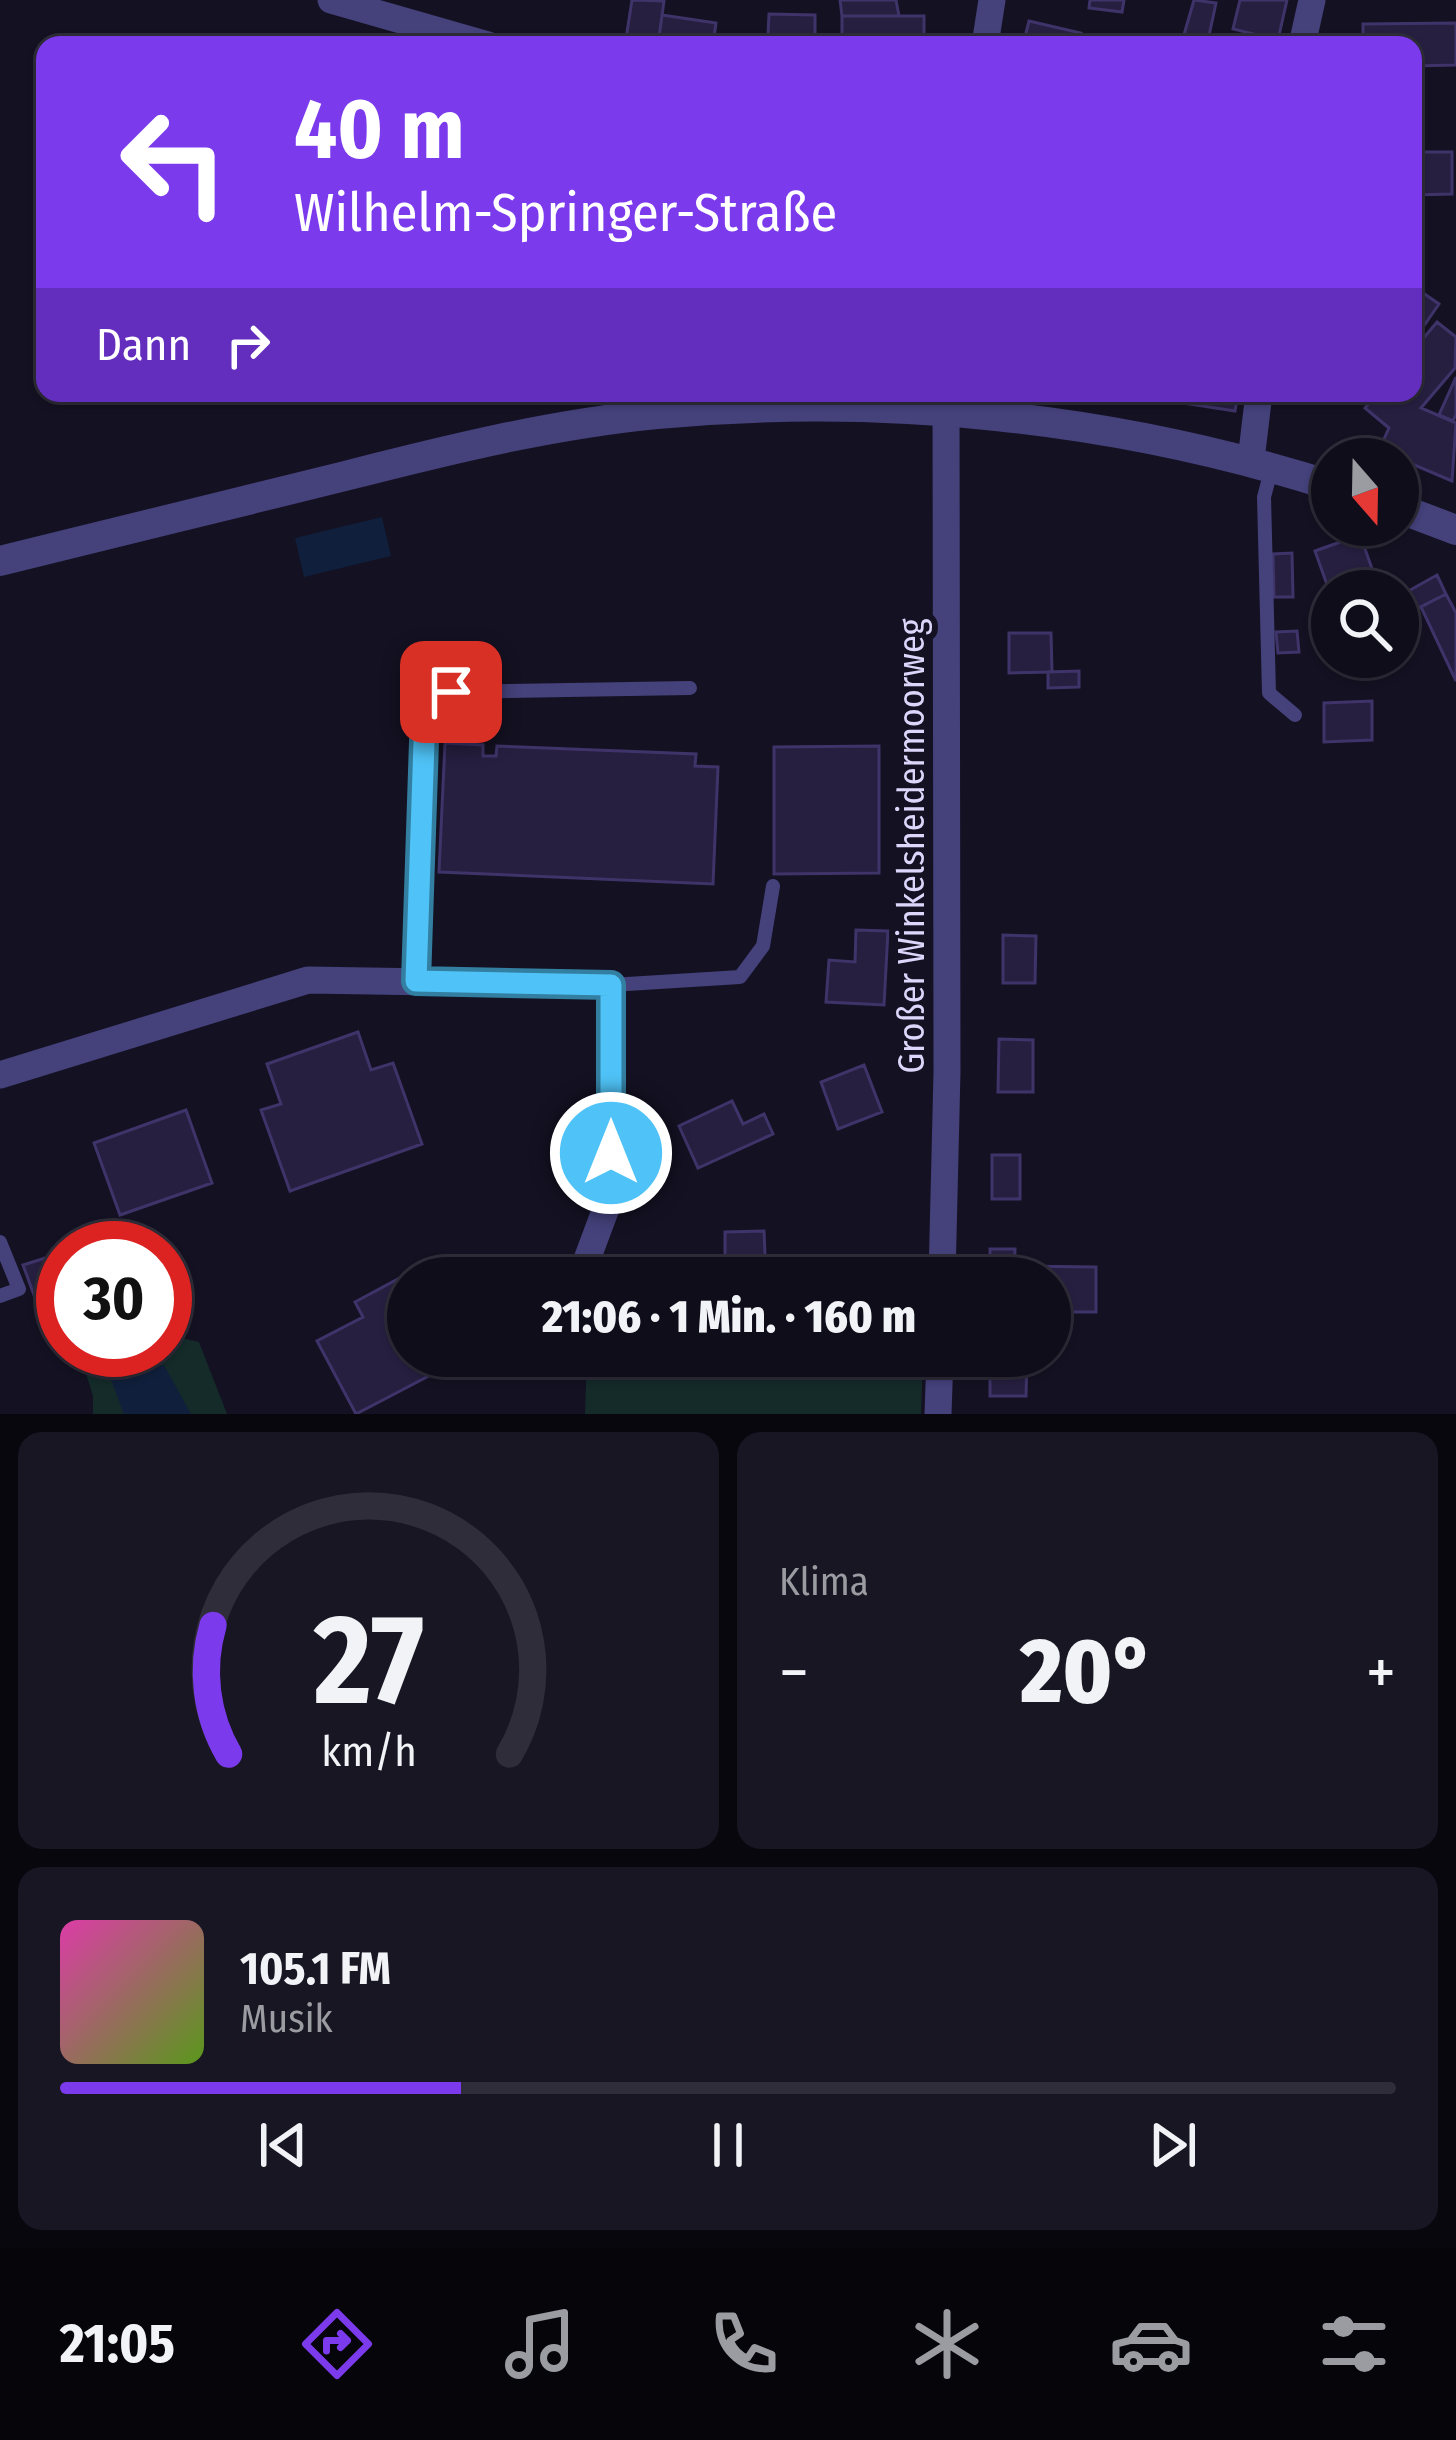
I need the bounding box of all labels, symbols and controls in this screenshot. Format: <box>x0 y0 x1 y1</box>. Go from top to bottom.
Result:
text: 40 m <box>294 79 465 180</box>
icon: left <box>96 84 252 240</box>
text: Wilhelm-Springer-Straße <box>294 181 837 245</box>
icon: right <box>215 312 281 378</box>
text: Dann <box>96 318 191 372</box>
north arrow <box>1311 438 1419 546</box>
map controls <box>1311 438 1419 678</box>
button: search <box>1311 570 1419 678</box>
street label: Großer Winkelsheidermoorweg <box>890 618 934 1074</box>
pin <box>400 641 502 743</box>
icon: arrive <box>418 659 484 725</box>
position arrow <box>548 1090 674 1216</box>
speed limit sign: 30 <box>36 1221 192 1377</box>
text: 21:06 · 1 Min. · 160 m <box>542 1290 916 1344</box>
text: Klima <box>779 1559 869 1605</box>
text: 27 <box>312 1586 424 1736</box>
text: 20° <box>1020 1618 1154 1726</box>
text: − <box>779 1633 809 1712</box>
text: + <box>1366 1633 1396 1712</box>
text: km/h <box>321 1725 416 1776</box>
text: 105.1 FM <box>240 1942 391 1996</box>
text: Musik <box>240 1996 333 2042</box>
icon: previous <box>250 2112 316 2178</box>
icon: pause <box>695 2112 761 2178</box>
icon: next <box>1140 2112 1206 2178</box>
icon: directions <box>295 2302 379 2386</box>
icon: music <box>498 2302 582 2386</box>
icon: phone <box>702 2302 786 2386</box>
icon: climate <box>905 2302 989 2386</box>
icon: car <box>1109 2302 1193 2386</box>
icon: filters <box>1312 2302 1396 2386</box>
text: 21:05 <box>60 2312 175 2376</box>

